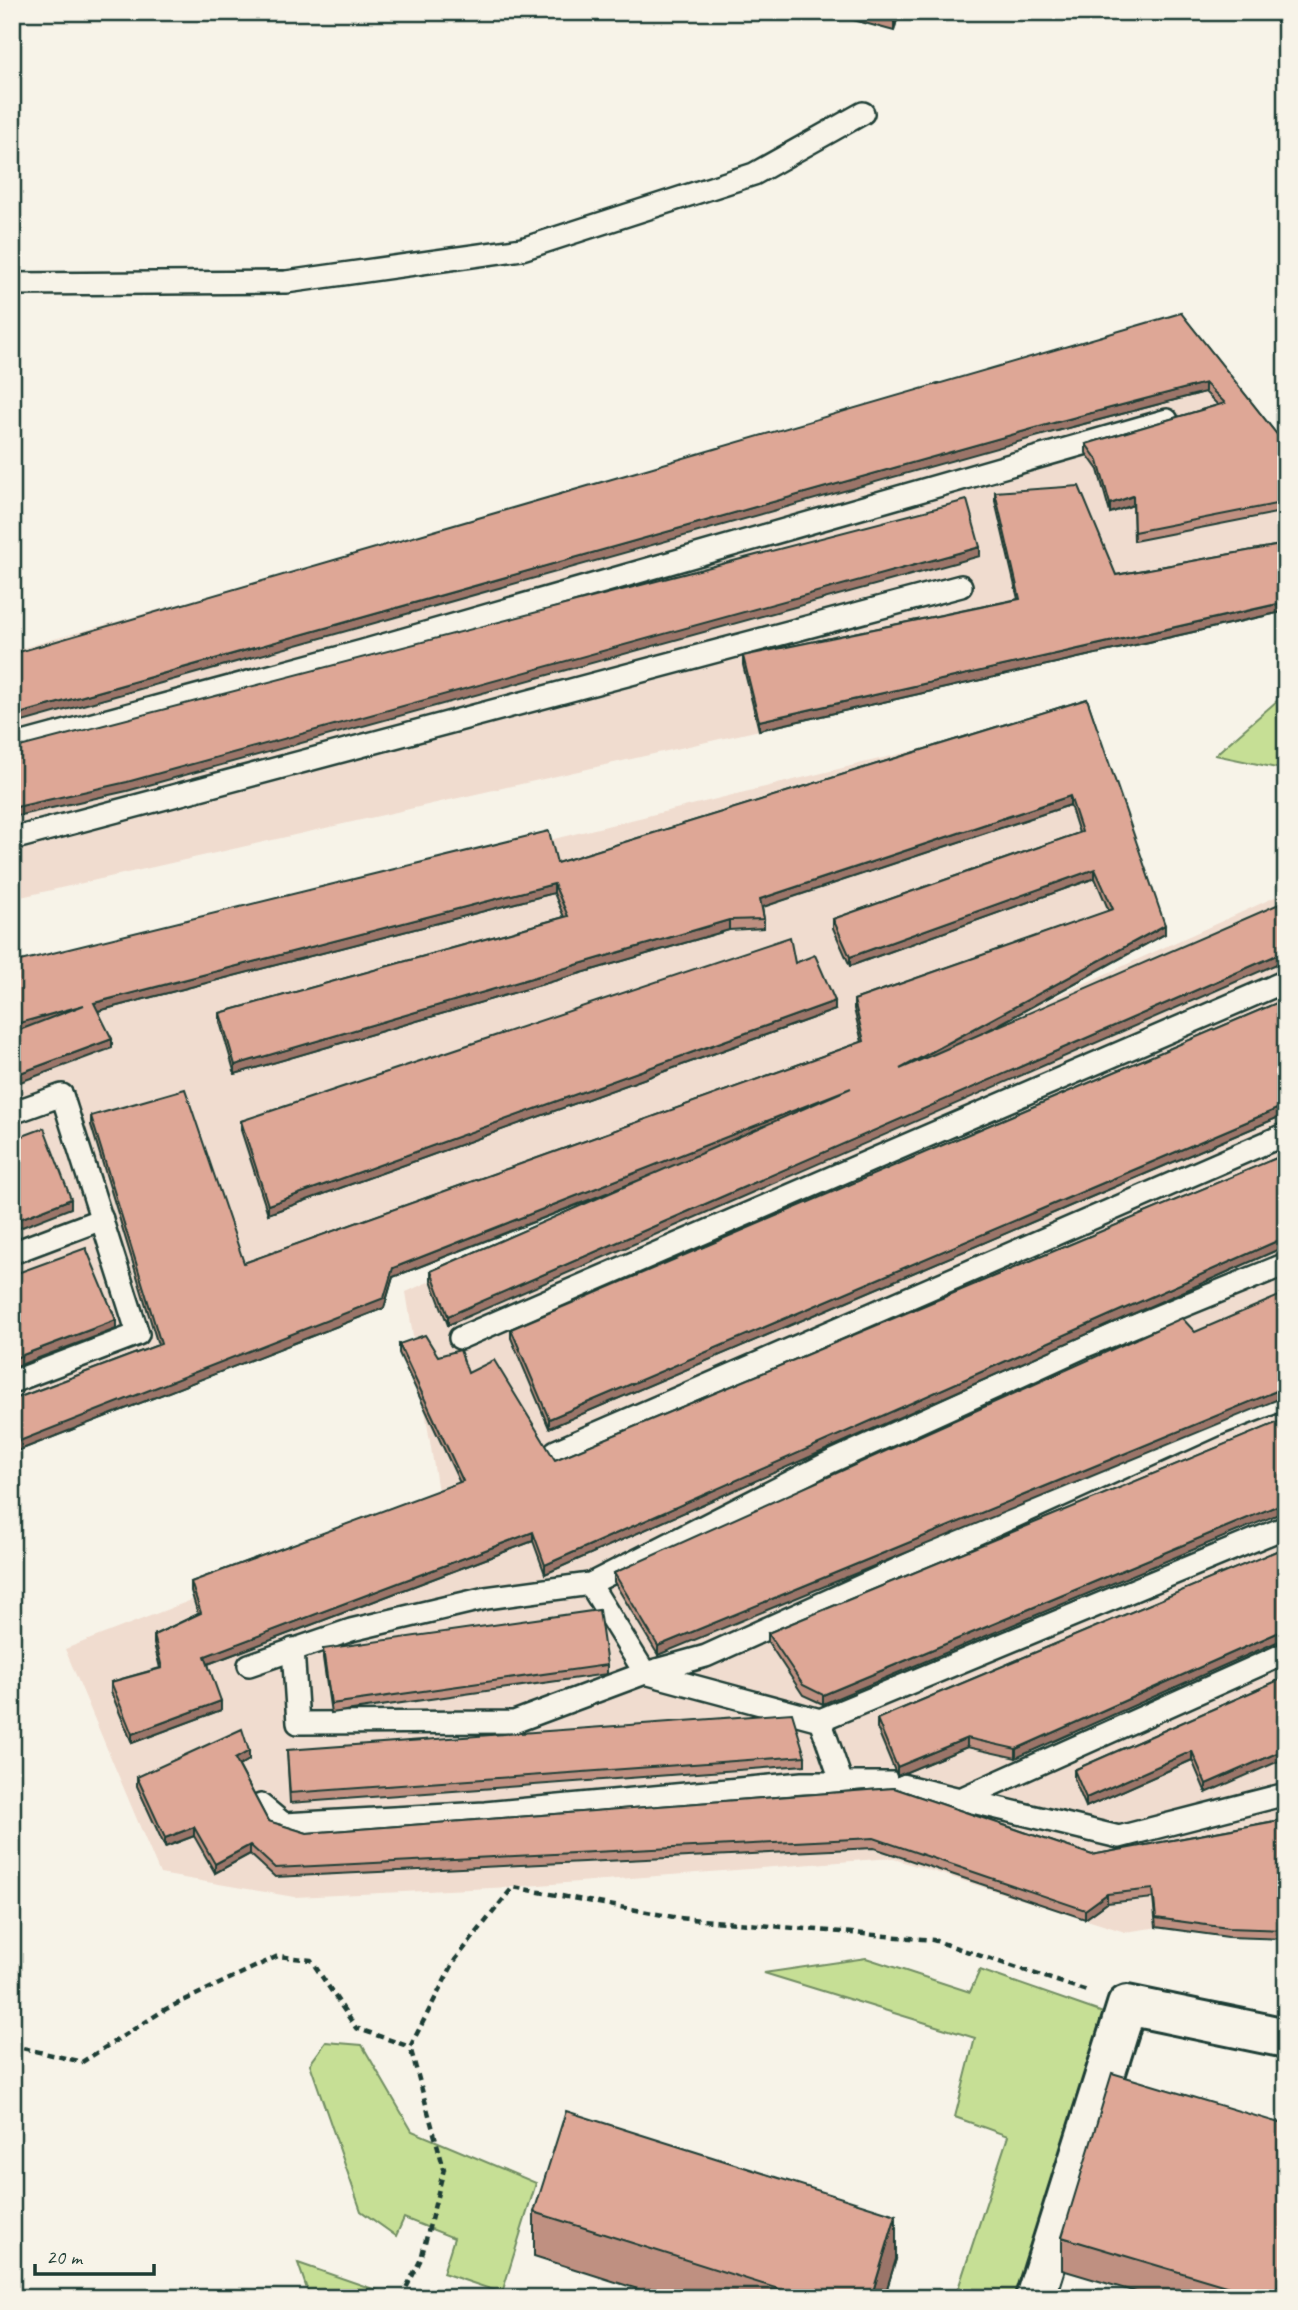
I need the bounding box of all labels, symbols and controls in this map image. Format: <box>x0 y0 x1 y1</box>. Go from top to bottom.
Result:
scale bar <box>35 2233 154 2277</box>
text: 20 m <box>46 2244 84 2270</box>

